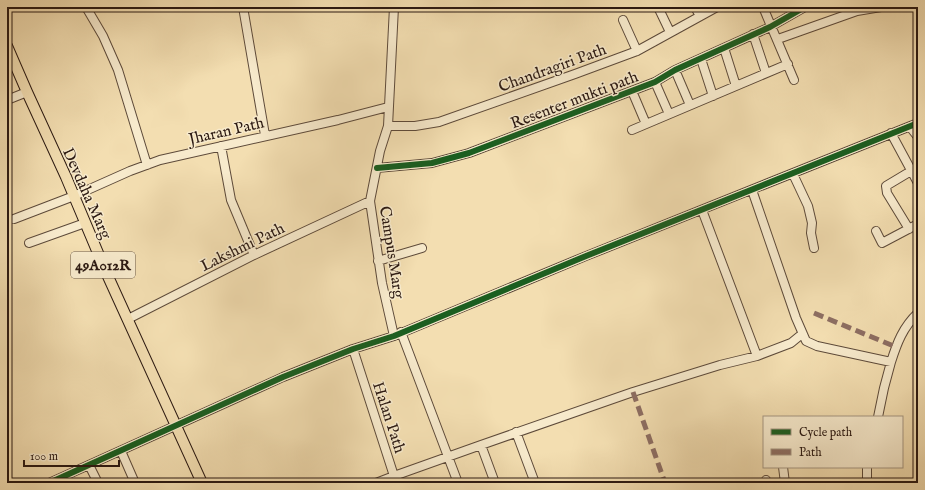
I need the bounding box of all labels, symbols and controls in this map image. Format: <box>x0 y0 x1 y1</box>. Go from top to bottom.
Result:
street label: Chandragiri Path <box>496 40 610 98</box>
street label: Resenter mukti path <box>508 67 642 134</box>
street label: Jharan Path <box>185 113 267 151</box>
street label: Devdaha Marg <box>57 145 115 243</box>
street label: Campus Marg <box>374 205 408 300</box>
street label: Lakshmi Path <box>198 219 289 277</box>
road number: 49A012R <box>71 252 135 278</box>
street label: Halan Path <box>367 379 409 456</box>
legend <box>763 416 903 468</box>
text: Cycle path <box>799 425 853 441</box>
scale bar <box>24 442 119 468</box>
text: Path <box>799 445 822 460</box>
text: 100 m <box>30 449 58 464</box>

